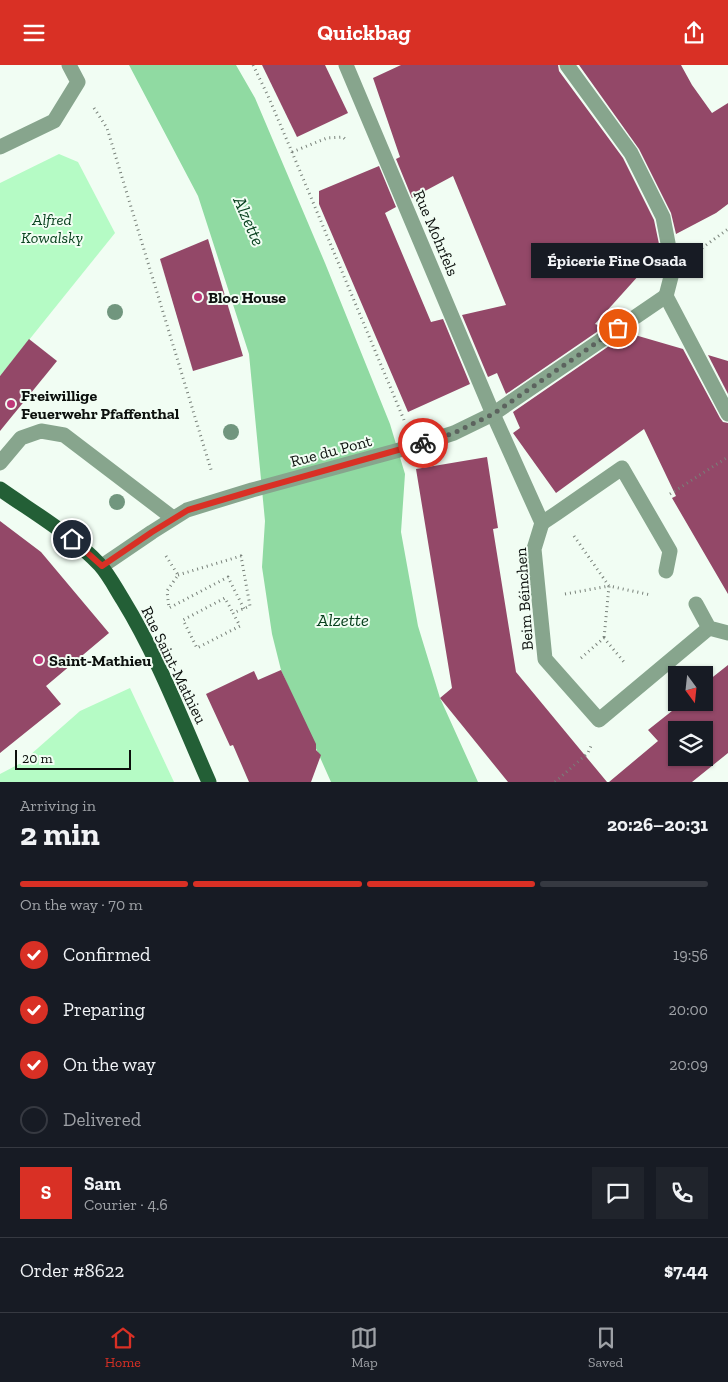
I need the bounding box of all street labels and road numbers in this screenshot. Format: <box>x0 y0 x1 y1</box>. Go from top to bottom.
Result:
street label: Rue Mohrfels <box>409 187 463 279</box>
street label: Rue du Pont <box>288 431 374 471</box>
street label: Beim Béinchen <box>511 546 537 651</box>
street label: Rue Saint-Mathieu <box>137 603 211 727</box>

